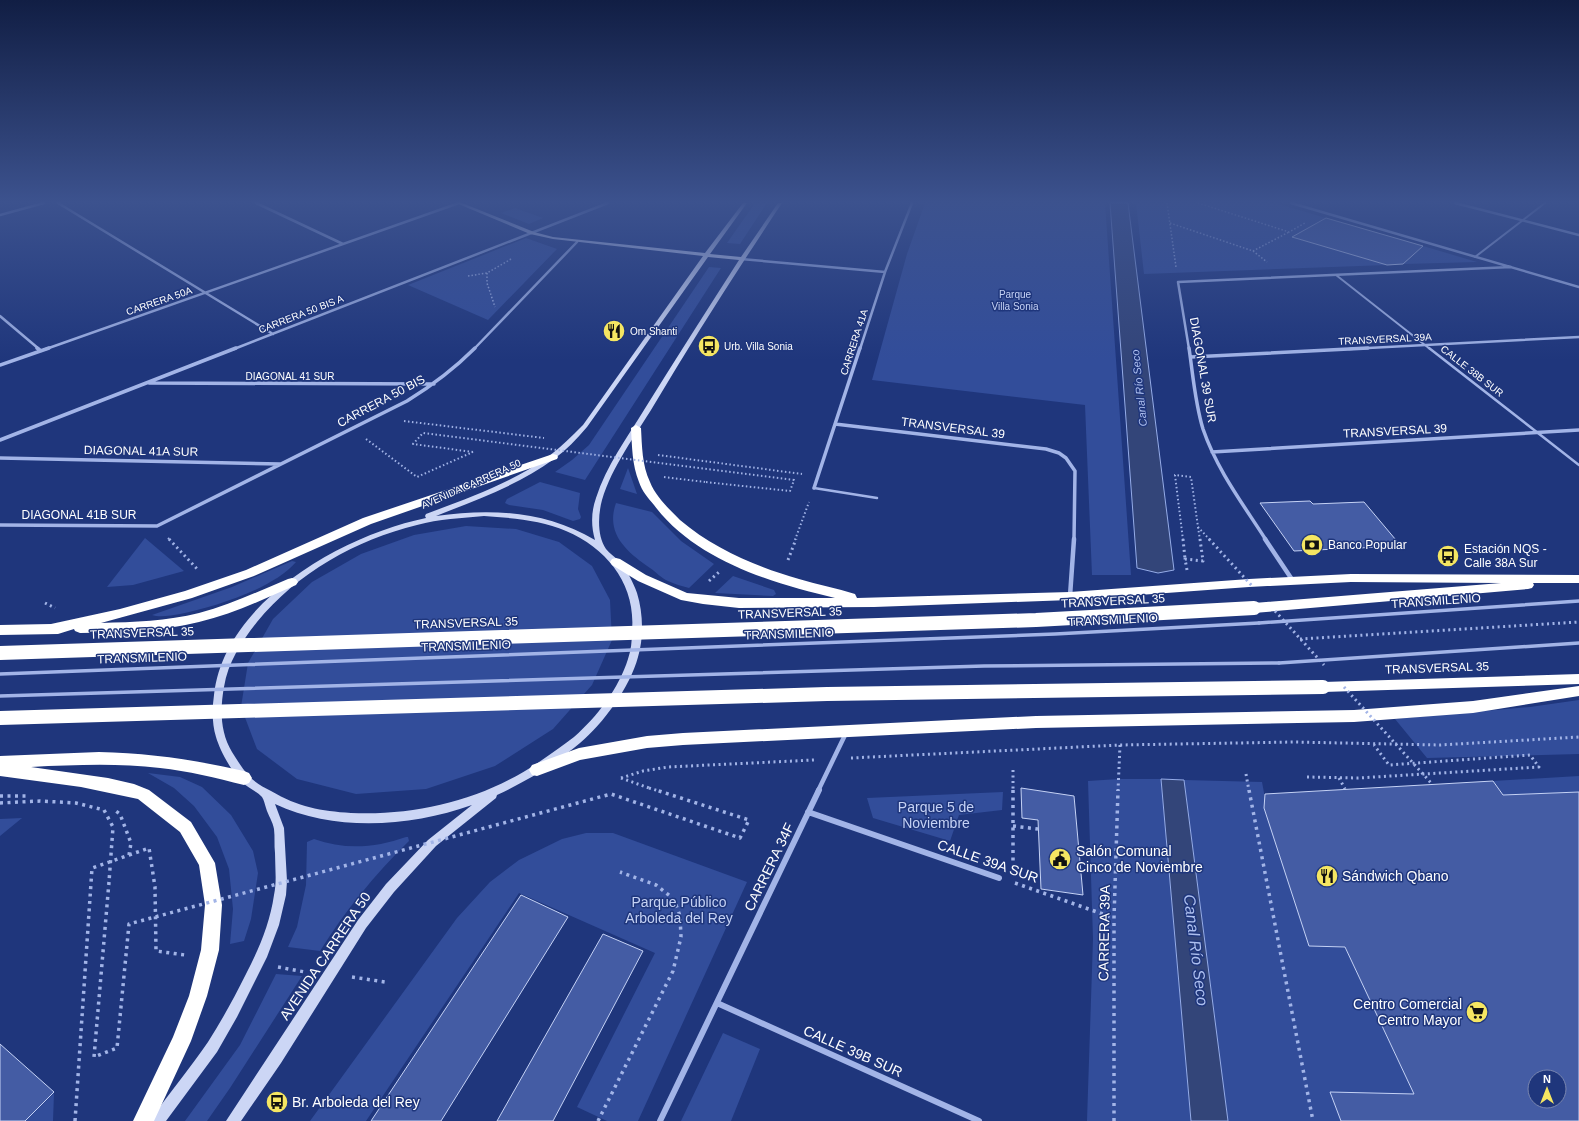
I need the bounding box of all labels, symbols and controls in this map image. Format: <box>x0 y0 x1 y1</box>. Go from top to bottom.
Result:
street label: CARRERA 50A <box>125 284 194 317</box>
park label: Parque Villa Sonia <box>991 289 1039 312</box>
street label: CARRERA 50 BIS A <box>257 293 345 335</box>
street label: CARRERA 41A <box>838 307 870 376</box>
street label: DIAGONAL 39 SUR <box>1187 316 1219 424</box>
restaurant icon: Om Shanti <box>601 318 627 344</box>
place label: Om Shanti <box>630 326 677 337</box>
street label: TRANSVERSAL 39A <box>1338 331 1432 347</box>
bus stop icon: Urb. Villa Sonia <box>696 333 722 359</box>
place label: Urb. Villa Sonia <box>724 341 793 352</box>
street label: CALLE 38B SUR <box>1439 343 1505 399</box>
water label: Canal Río Seco <box>1129 349 1149 427</box>
street label: DIAGONAL 41 SUR <box>245 371 335 382</box>
street label: CARRERA 50 BIS <box>335 372 427 430</box>
street label: TRANSVERSAL 39 <box>900 415 1006 441</box>
street label: TRANSVERSAL 39 <box>1343 421 1448 441</box>
street label: DIAGONAL 41A SUR <box>84 443 199 459</box>
street label: AVENIDA CARRERA 50 <box>420 457 523 511</box>
street label: DIAGONAL 41B SUR <box>22 508 137 522</box>
bank icon: Banco Popular <box>1299 532 1325 558</box>
place label: Banco Popular <box>1328 538 1407 552</box>
place label: Estación NQS - Calle 38A Sur <box>1464 542 1547 570</box>
bus stop icon: Estación NQS - Calle 38A Sur <box>1435 543 1461 569</box>
street label: TRANSVERSAL 35 <box>1061 591 1166 611</box>
street label: TRANSMILENIO <box>1391 591 1481 611</box>
street label: TRANSVERSAL 35 <box>738 604 843 622</box>
street label: TRANSMILENIO <box>1068 611 1158 629</box>
street label: TRANSVERSAL 35 <box>414 614 519 632</box>
street label: TRANSVERSAL 35 <box>90 624 195 642</box>
street label: TRANSMILENIO <box>744 625 834 643</box>
street label: TRANSMILENIO <box>421 637 511 655</box>
street label: TRANSMILENIO <box>97 649 187 667</box>
street label: TRANSVERSAL 35 <box>1385 659 1490 677</box>
park label: Parque 5 de Noviembre <box>898 799 974 831</box>
street label: CARRERA 34F <box>741 820 797 914</box>
street label: CALLE 39A SUR <box>935 836 1041 886</box>
place label: Salón Comunal Cinco de Noviembre <box>1076 843 1203 875</box>
public building icon: Salón Comunal Cinco de Noviembre <box>1047 846 1073 872</box>
restaurant icon: Sándwich Qbano <box>1314 863 1340 889</box>
place label: Sándwich Qbano <box>1342 868 1449 884</box>
street label: CARRERA 39A <box>1095 884 1113 981</box>
street label: AVENIDA CARRERA 50 <box>276 889 374 1023</box>
water label: Canal Río Seco <box>1181 893 1211 1007</box>
park label: Parque Público Arboleda del Rey <box>625 894 733 926</box>
place label: Centro Comercial Centro Mayor <box>1353 996 1462 1028</box>
supermarket icon: Centro Comercial Centro Mayor <box>1464 999 1490 1025</box>
street label: CALLE 39B SUR <box>801 1022 905 1080</box>
north arrow <box>1527 1069 1567 1109</box>
text: N <box>1543 1073 1551 1085</box>
bus stop icon: Br. Arboleda del Rey <box>264 1089 290 1115</box>
place label: Br. Arboleda del Rey <box>292 1094 420 1110</box>

